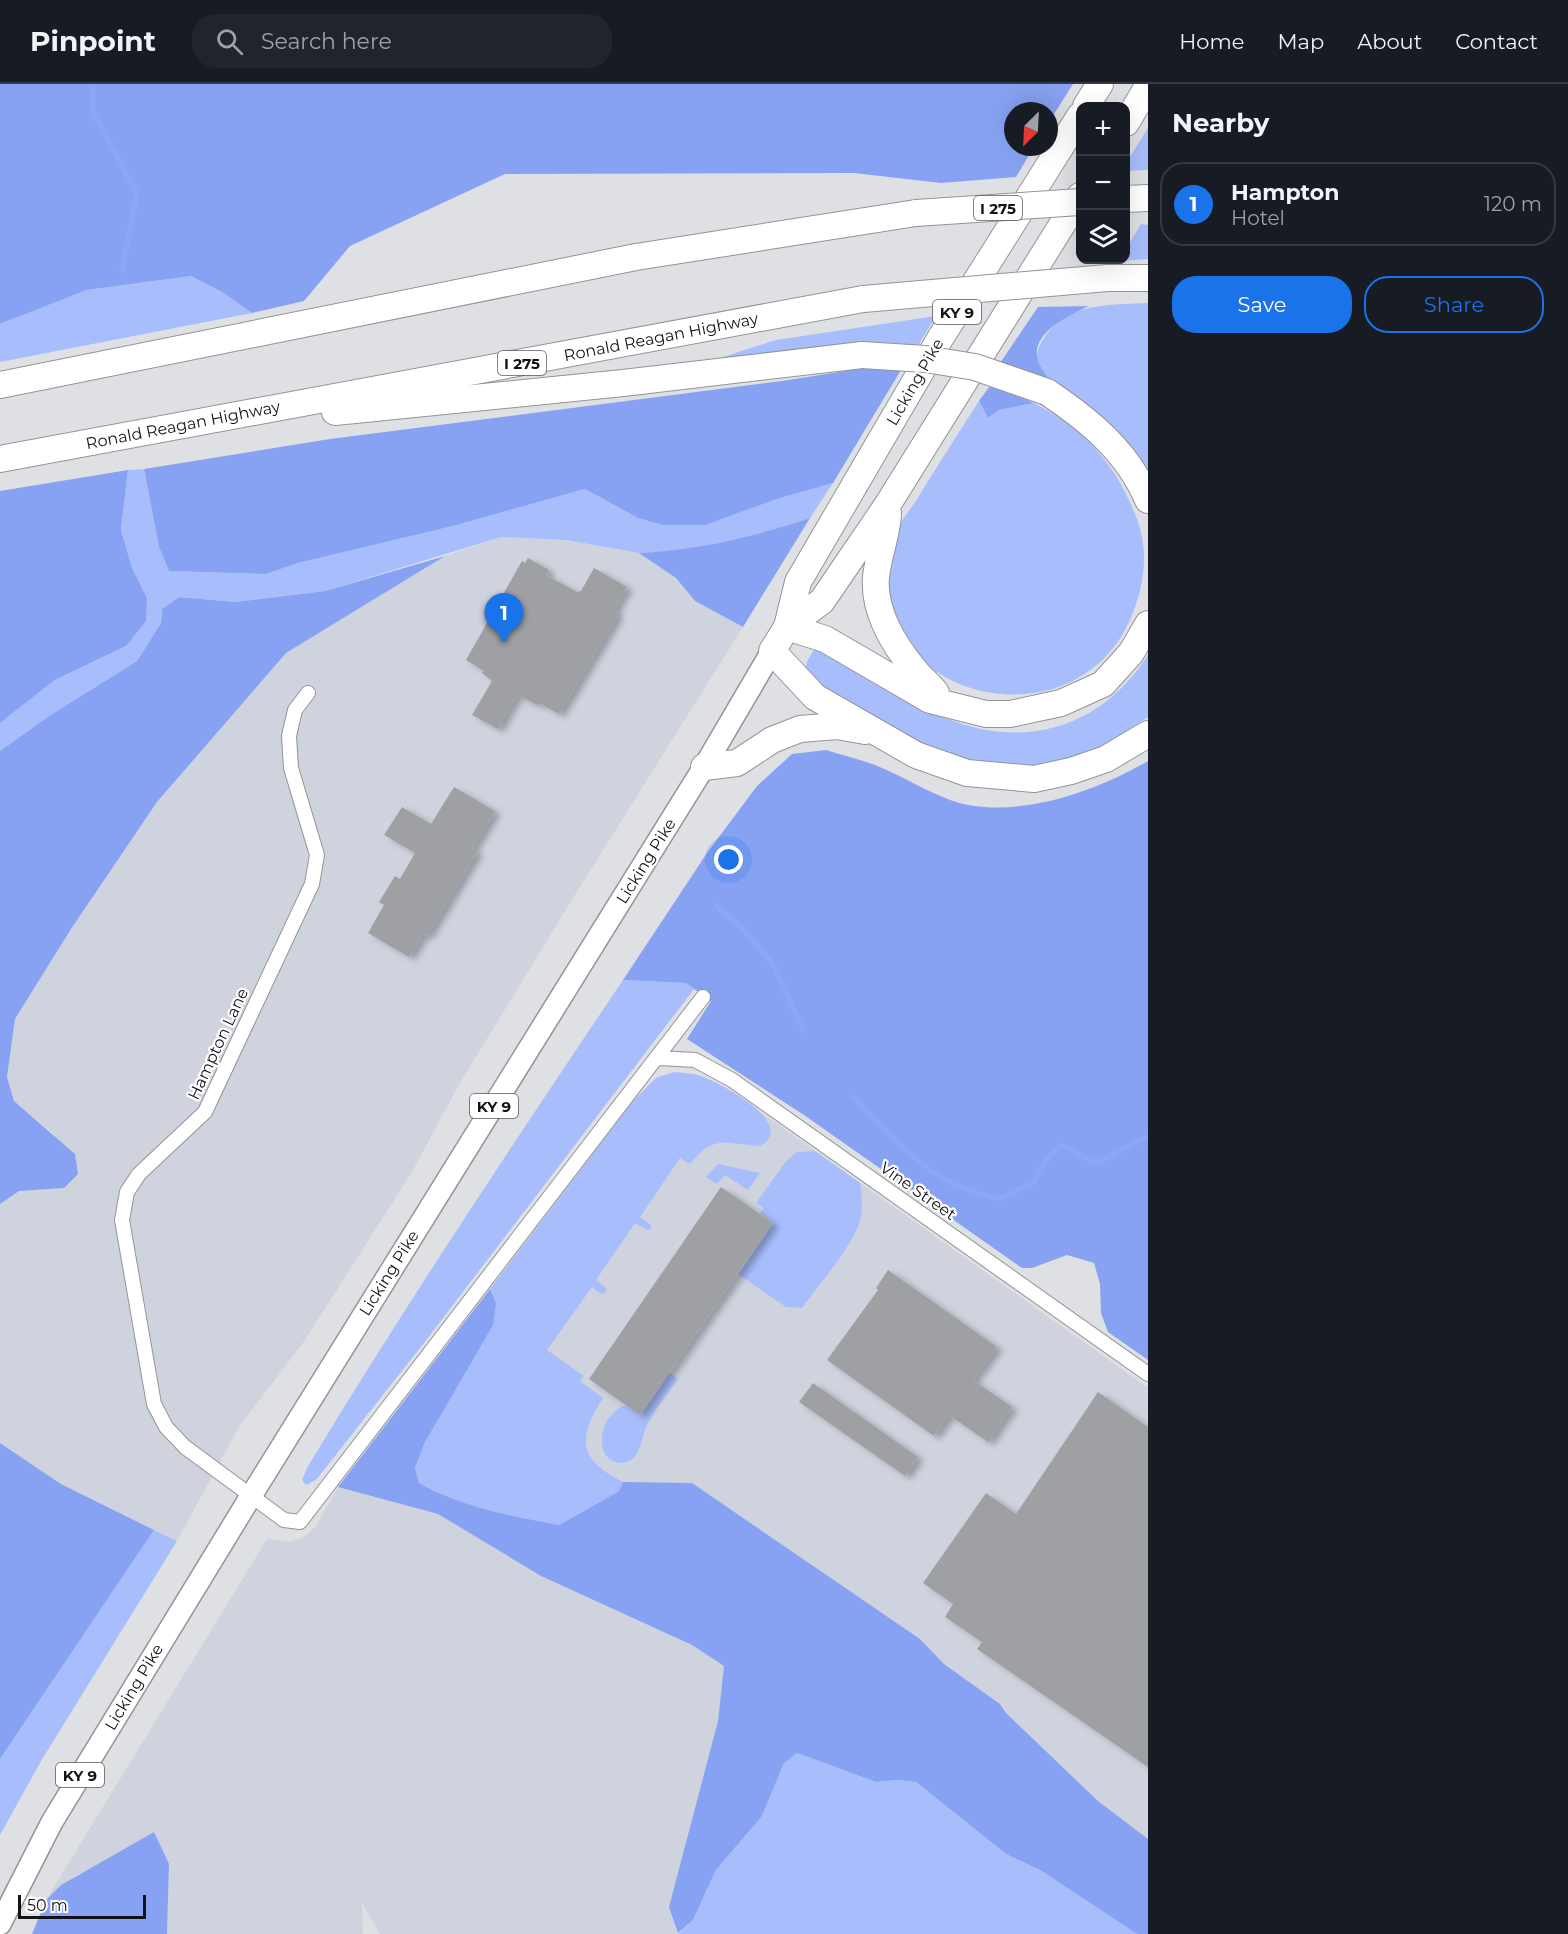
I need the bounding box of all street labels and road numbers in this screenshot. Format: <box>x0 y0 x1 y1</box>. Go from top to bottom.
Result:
road number: I 275 <box>974 196 1022 220</box>
road number: KY 9 <box>933 300 981 324</box>
street label: Ronald Reagan Highway <box>562 309 760 365</box>
street label: Licking Pike <box>882 335 948 429</box>
road number: I 275 <box>498 351 546 375</box>
street label: Ronald Reagan Highway <box>84 397 282 453</box>
street label: Licking Pike <box>612 815 680 907</box>
street label: Hampton Lane <box>184 985 252 1103</box>
road number: KY 9 <box>470 1094 518 1118</box>
street label: Vine Street <box>876 1158 960 1224</box>
street label: Licking Pike <box>355 1227 423 1319</box>
street label: Licking Pike <box>101 1640 167 1734</box>
road number: KY 9 <box>56 1763 104 1787</box>

